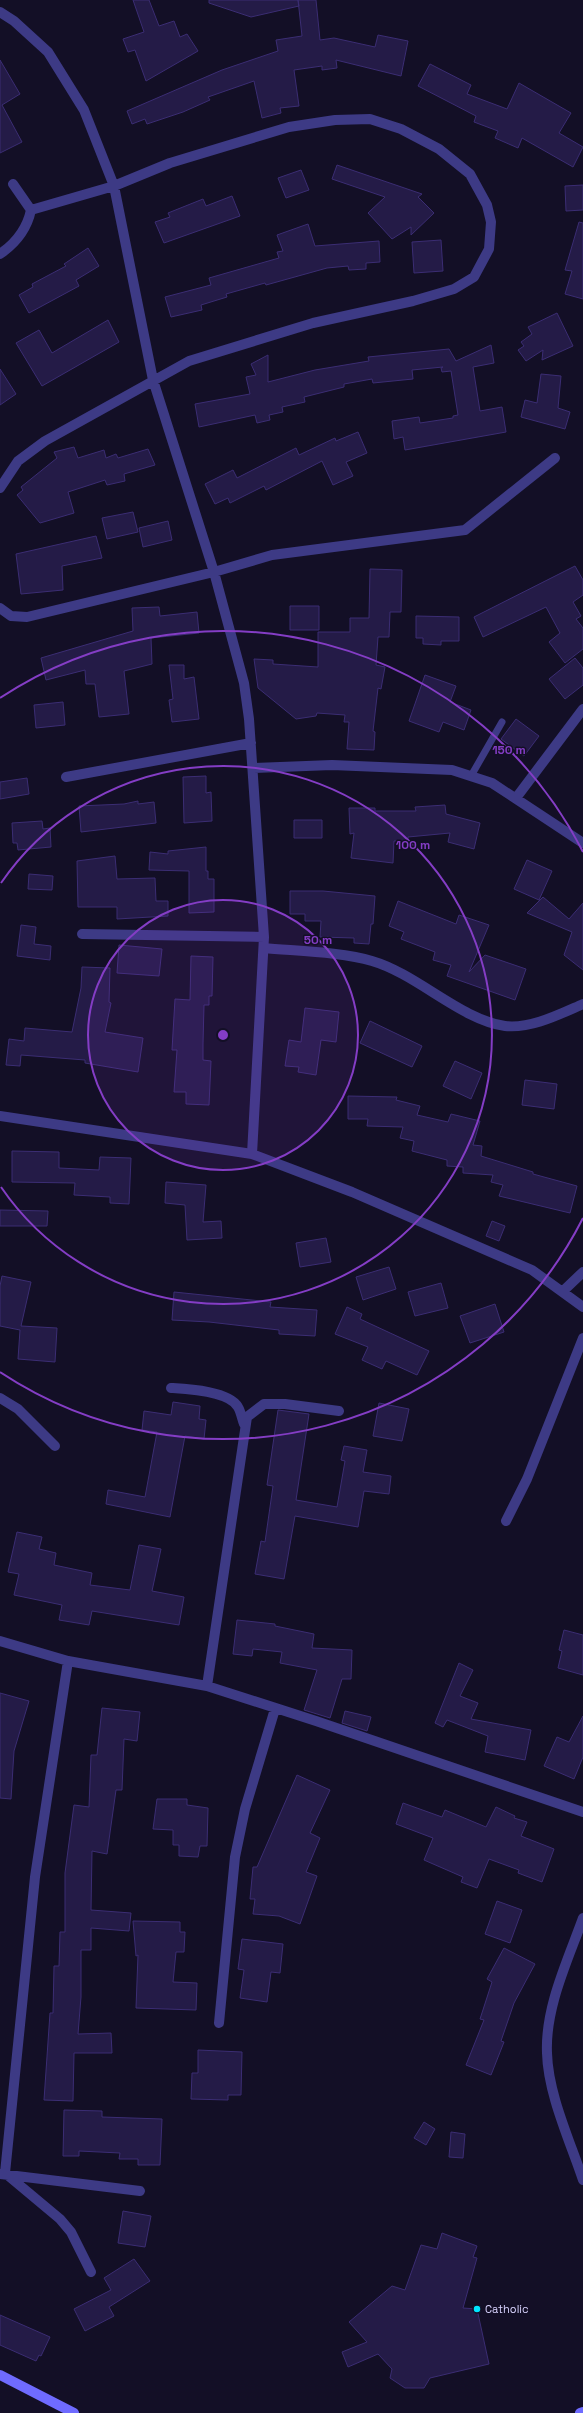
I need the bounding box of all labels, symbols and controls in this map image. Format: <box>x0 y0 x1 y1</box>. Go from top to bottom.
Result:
text: 150 m <box>492 742 526 758</box>
text: 100 m <box>396 837 430 853</box>
text: 50 m <box>304 932 332 948</box>
centre of rings <box>216 1028 230 1042</box>
place label: Catholic <box>485 2302 529 2316</box>
marker: Catholic <box>472 2304 482 2314</box>

